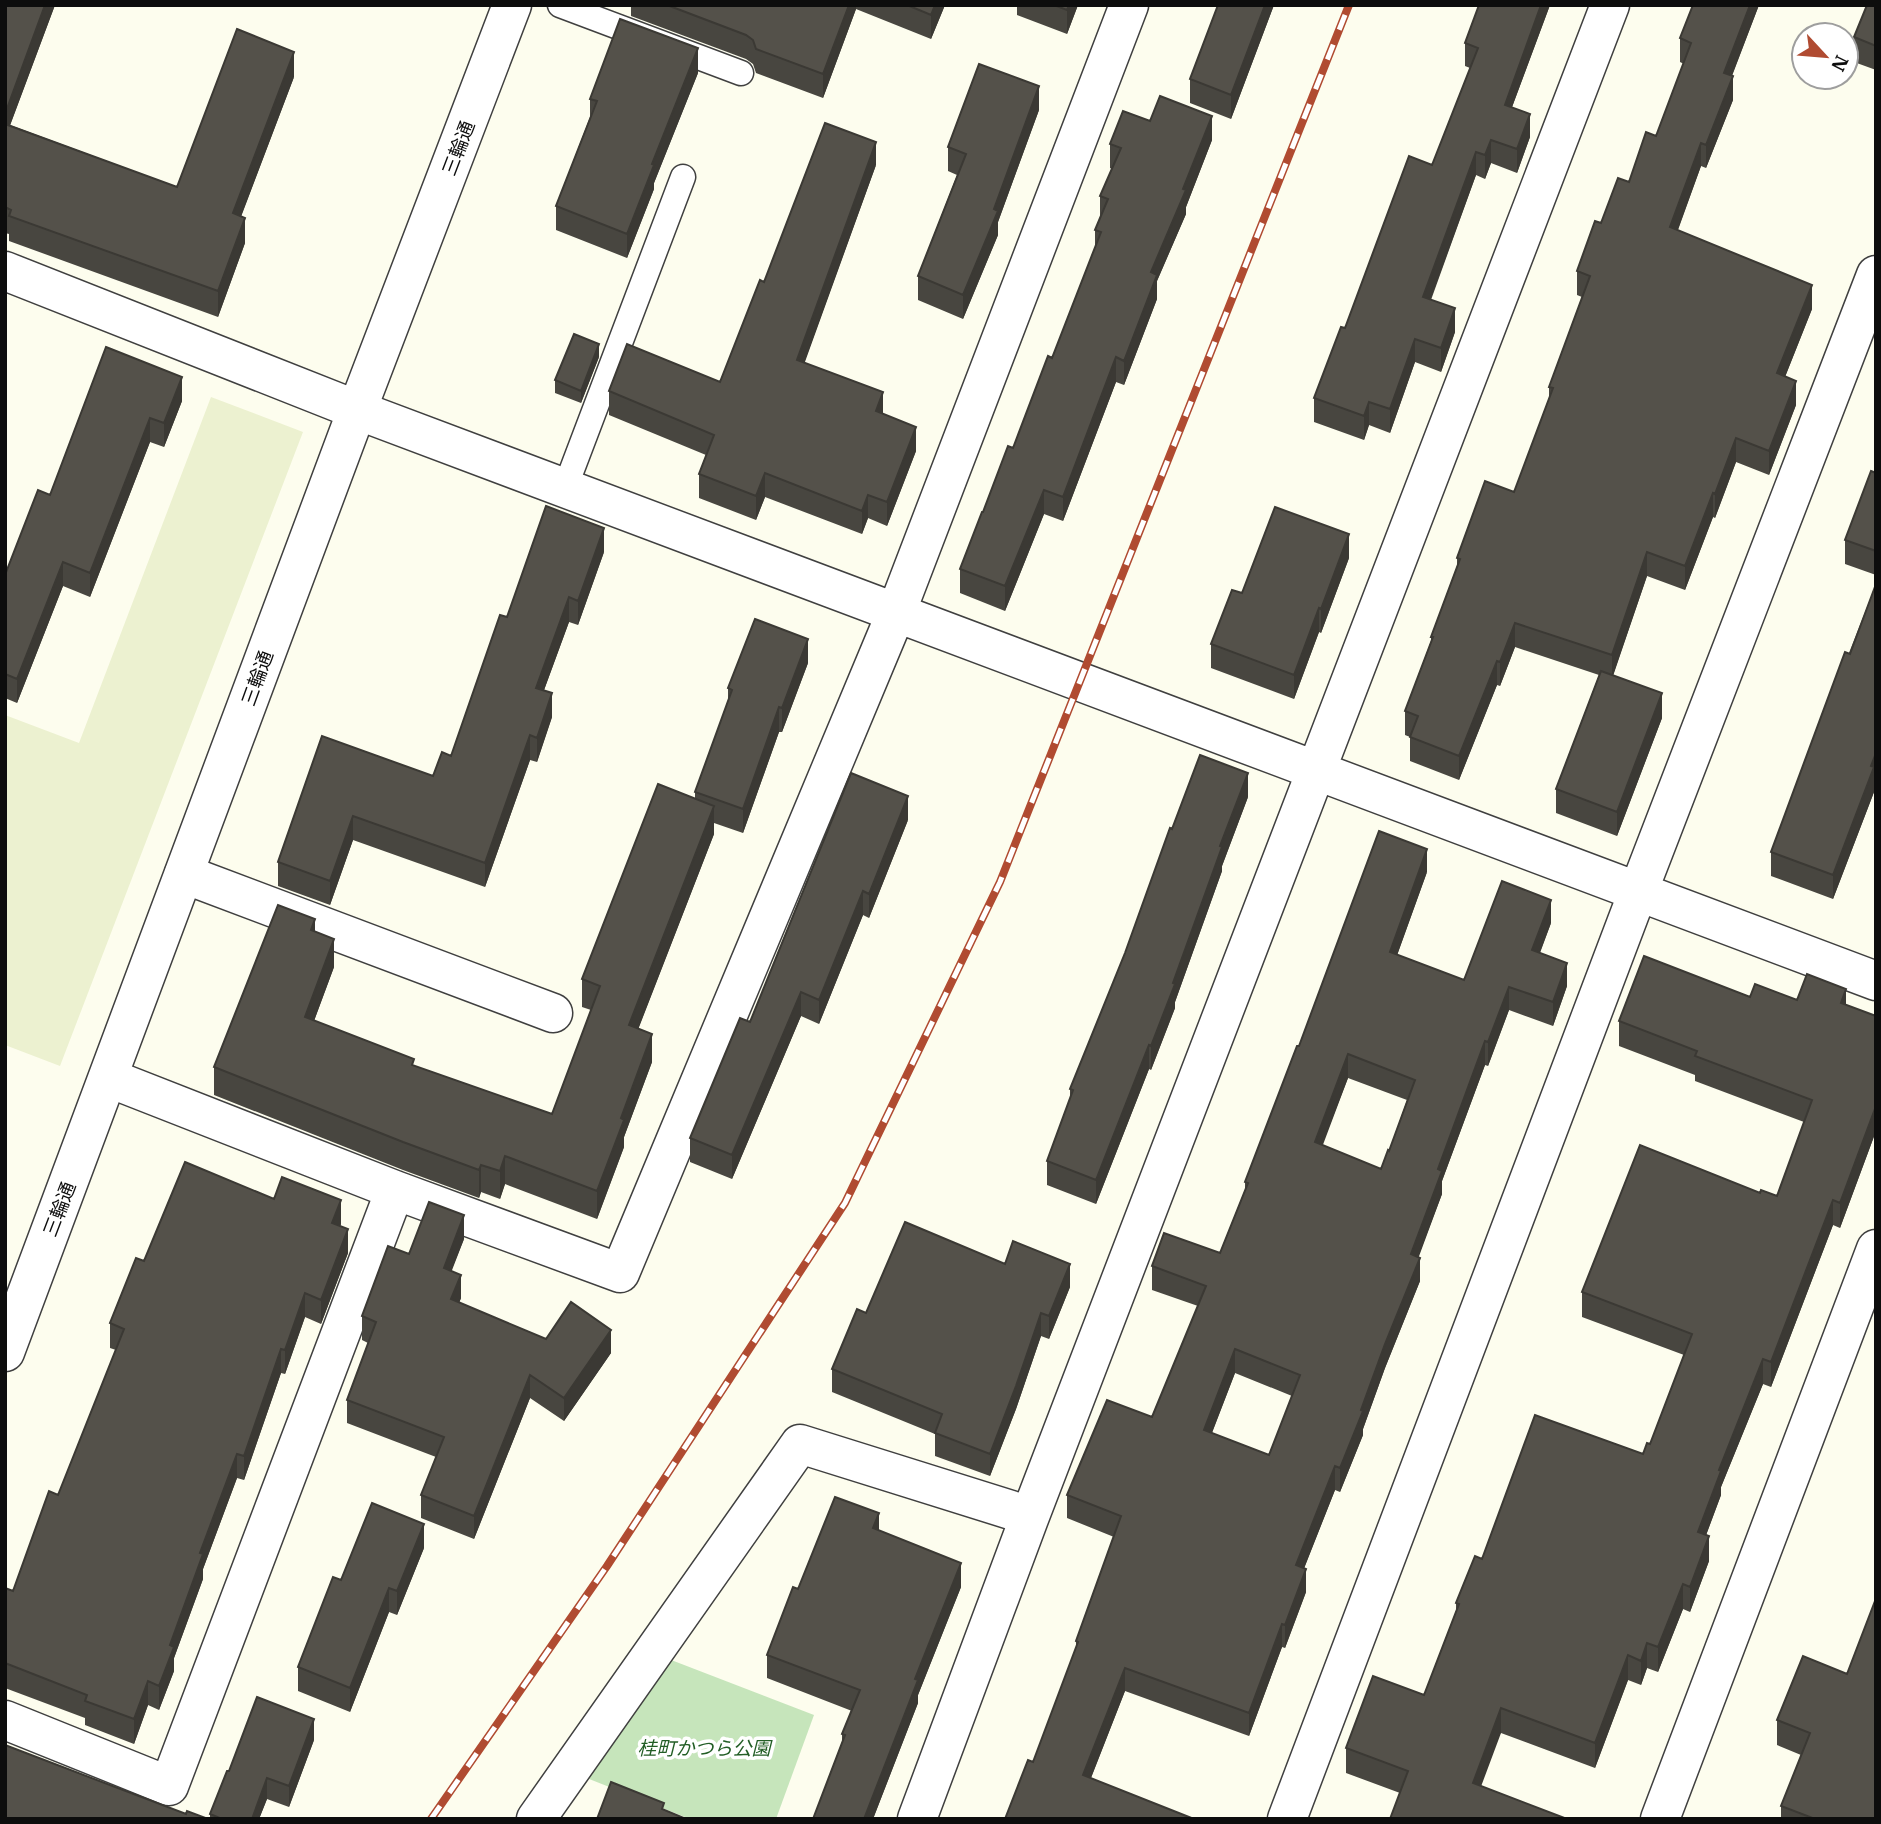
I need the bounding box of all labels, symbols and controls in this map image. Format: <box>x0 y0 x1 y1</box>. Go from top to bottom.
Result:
north arrow <box>1790 21 1860 91</box>
text: N <box>1826 51 1854 75</box>
street label: 三輪通 <box>437 117 479 179</box>
street label: 三輪通 <box>236 647 278 709</box>
street label: 三輪通 <box>38 1178 80 1240</box>
park label: 桂町かつら公園 <box>637 1736 773 1760</box>

